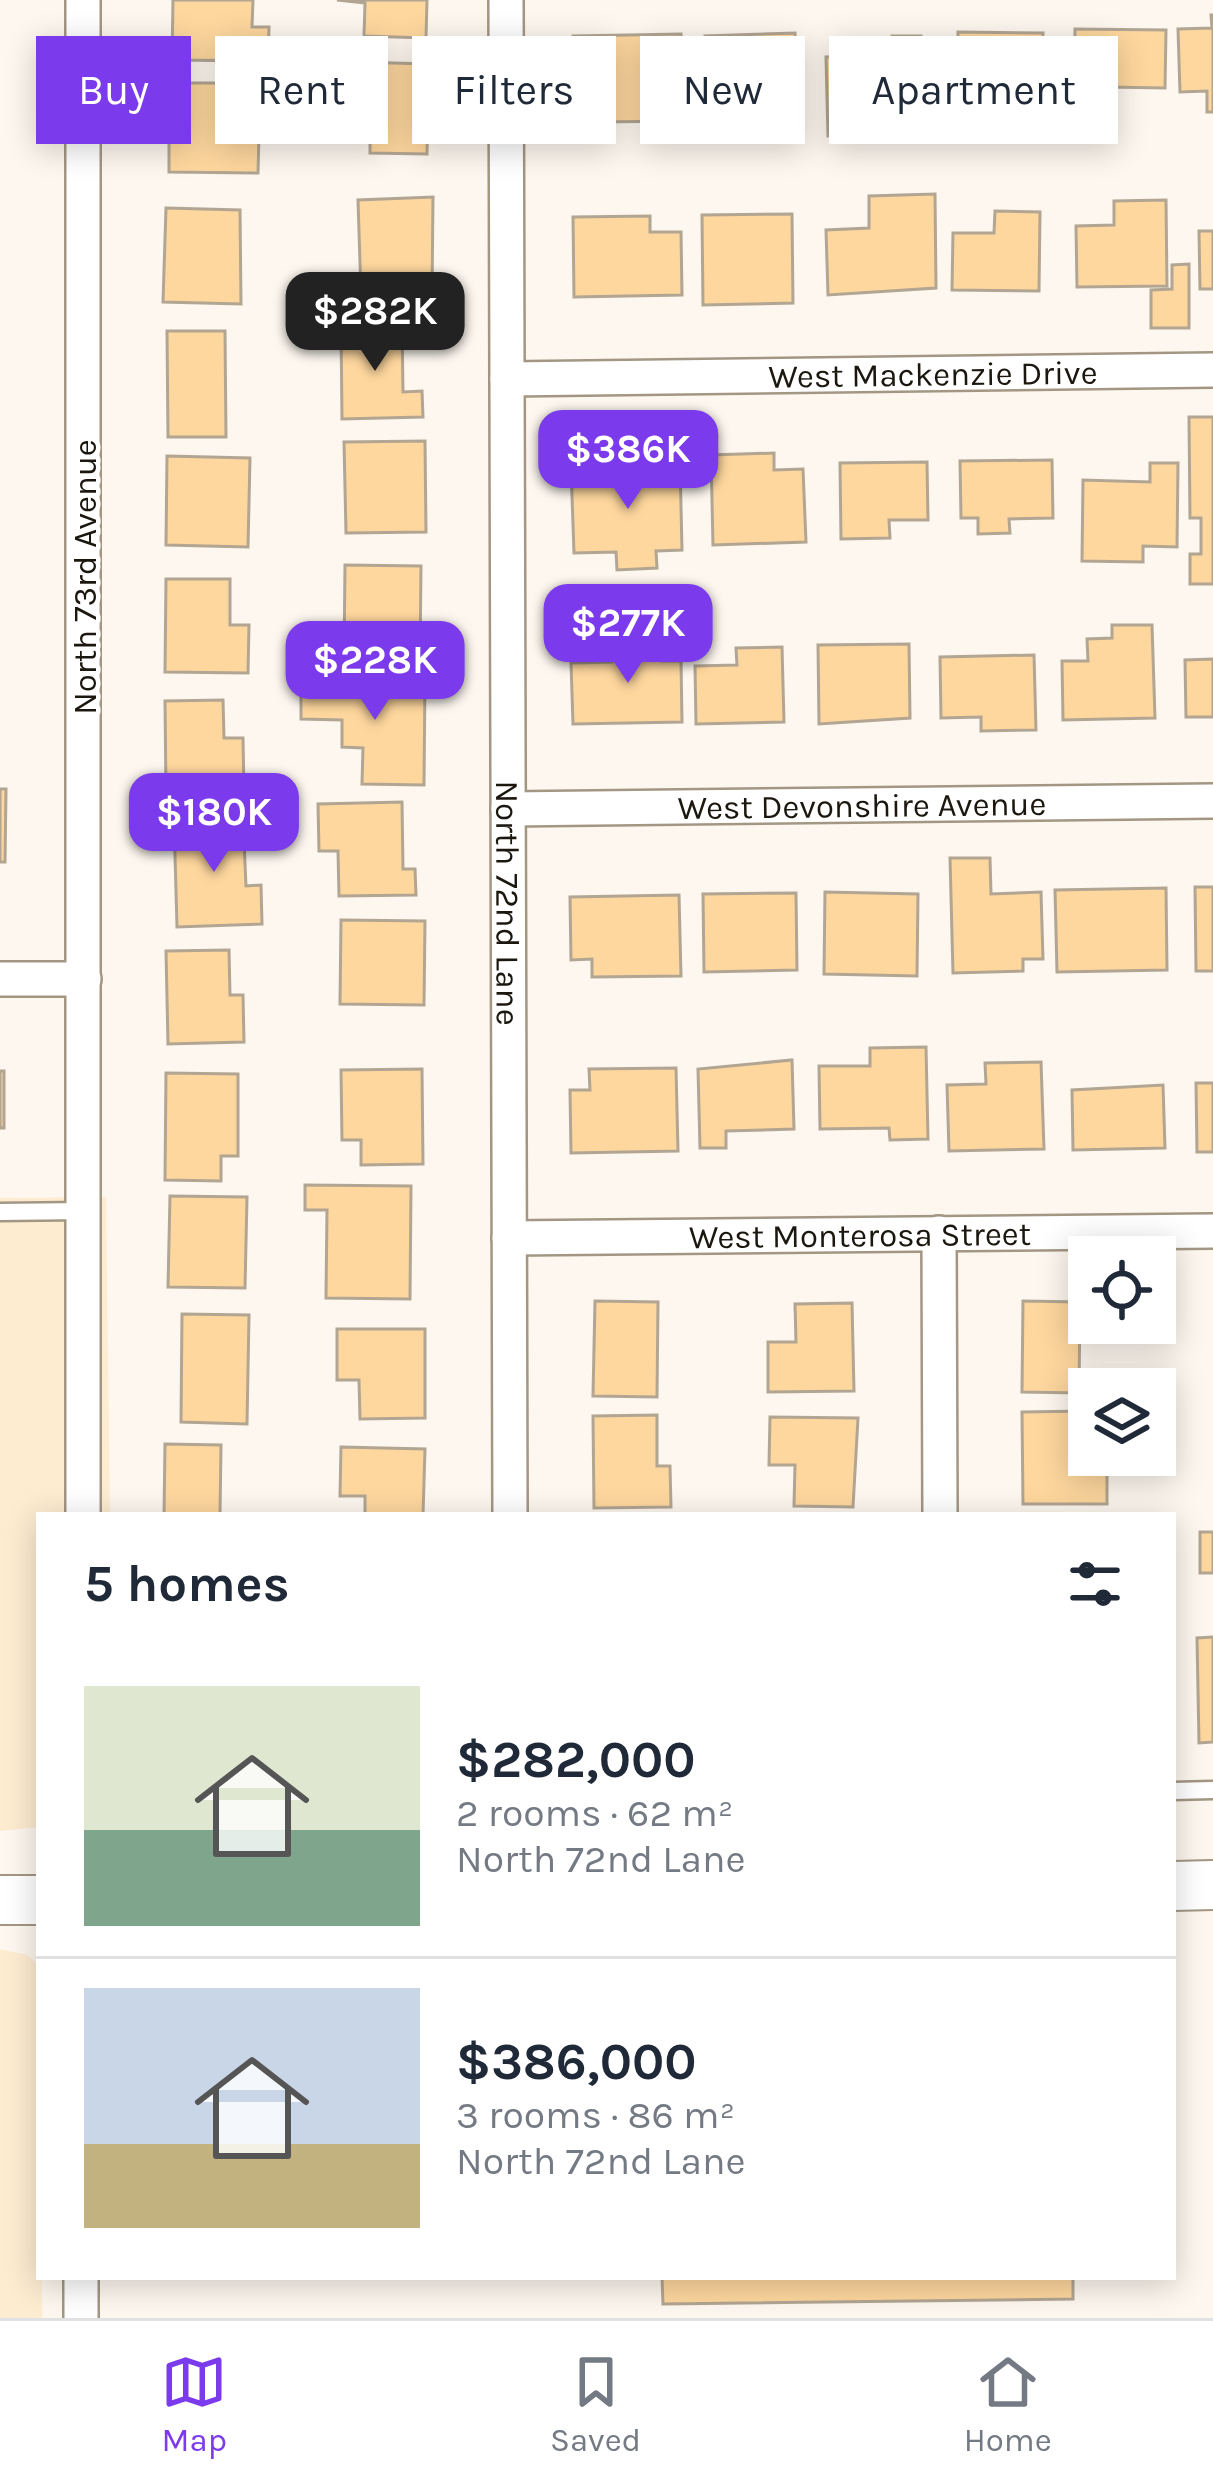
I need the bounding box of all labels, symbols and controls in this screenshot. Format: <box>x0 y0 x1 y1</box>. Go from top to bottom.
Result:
chip: Buy <box>36 36 191 144</box>
chip: Rent <box>215 36 388 144</box>
chip: Filters <box>412 36 616 144</box>
chip: New <box>640 36 805 144</box>
chip: Apartment <box>829 36 1118 144</box>
pin: $282K <box>291 272 459 374</box>
text: $282K <box>313 288 437 334</box>
street label: West Mackenzie Drive <box>768 353 1098 396</box>
pin: $386K <box>544 410 712 512</box>
text: $386K <box>565 426 691 472</box>
street label: North 73rd Avenue <box>66 439 104 715</box>
pin: $277K <box>544 584 712 686</box>
text: $277K <box>571 600 685 646</box>
pin: $228K <box>291 621 459 723</box>
text: $228K <box>313 637 437 683</box>
pin: $180K <box>130 773 298 875</box>
street label: North 72nd Lane <box>488 780 527 1026</box>
street label: West Devonshire Avenue <box>677 785 1047 827</box>
text: $180K <box>156 789 272 835</box>
street label: West Monterosa Street <box>689 1215 1031 1256</box>
map controls <box>1068 1236 1176 1476</box>
button: locate <box>1068 1236 1176 1344</box>
button: layers <box>1068 1368 1176 1476</box>
icon: filters <box>1062 1551 1128 1617</box>
text: 5 homes <box>84 1554 290 1614</box>
text: $282,000 <box>456 1730 696 1790</box>
icon: home <box>180 1734 324 1878</box>
text: 2 rooms · 62 m² <box>456 1790 733 1836</box>
text: North 72nd Lane <box>456 1836 746 1882</box>
text: $386,000 <box>456 2032 696 2092</box>
icon: home <box>180 2036 324 2180</box>
text: 3 rooms · 86 m² <box>456 2092 735 2138</box>
text: North 72nd Lane <box>456 2138 746 2184</box>
tab: Map <box>161 2349 227 2459</box>
tab: Saved <box>550 2349 641 2459</box>
tab: Home <box>964 2349 1052 2459</box>

